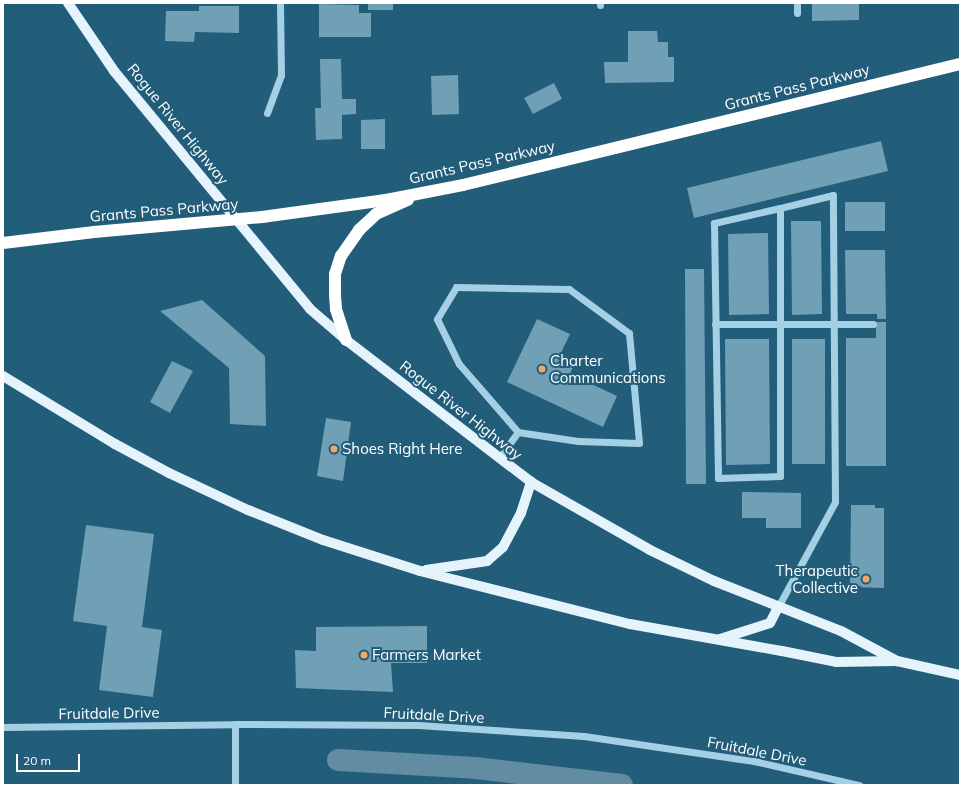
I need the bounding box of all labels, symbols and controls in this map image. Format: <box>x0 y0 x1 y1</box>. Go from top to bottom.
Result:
street label: Rogue River Highway <box>124 60 232 188</box>
street label: Grants Pass Parkway <box>723 60 871 114</box>
street label: Grants Pass Parkway <box>407 136 557 188</box>
street label: Grants Pass Parkway <box>89 195 239 225</box>
place label: Charter Communications <box>550 351 666 386</box>
street label: Rogue River Highway <box>396 357 526 463</box>
marker: Charter Communications <box>537 364 547 374</box>
place label: Shoes Right Here <box>342 440 462 458</box>
marker: Shoes Right Here <box>329 444 339 454</box>
place label: Therapeutic Collective <box>776 561 858 596</box>
marker: Therapeutic Collective <box>861 574 871 584</box>
place label: Farmers Market <box>372 646 481 664</box>
marker: Farmers Market <box>359 650 369 660</box>
street label: Fruitdale Drive <box>58 703 160 723</box>
street label: Fruitdale Drive <box>383 703 485 727</box>
street label: Fruitdale Drive <box>706 733 808 769</box>
scale bar <box>18 746 82 772</box>
text: 20 m <box>23 753 51 768</box>

